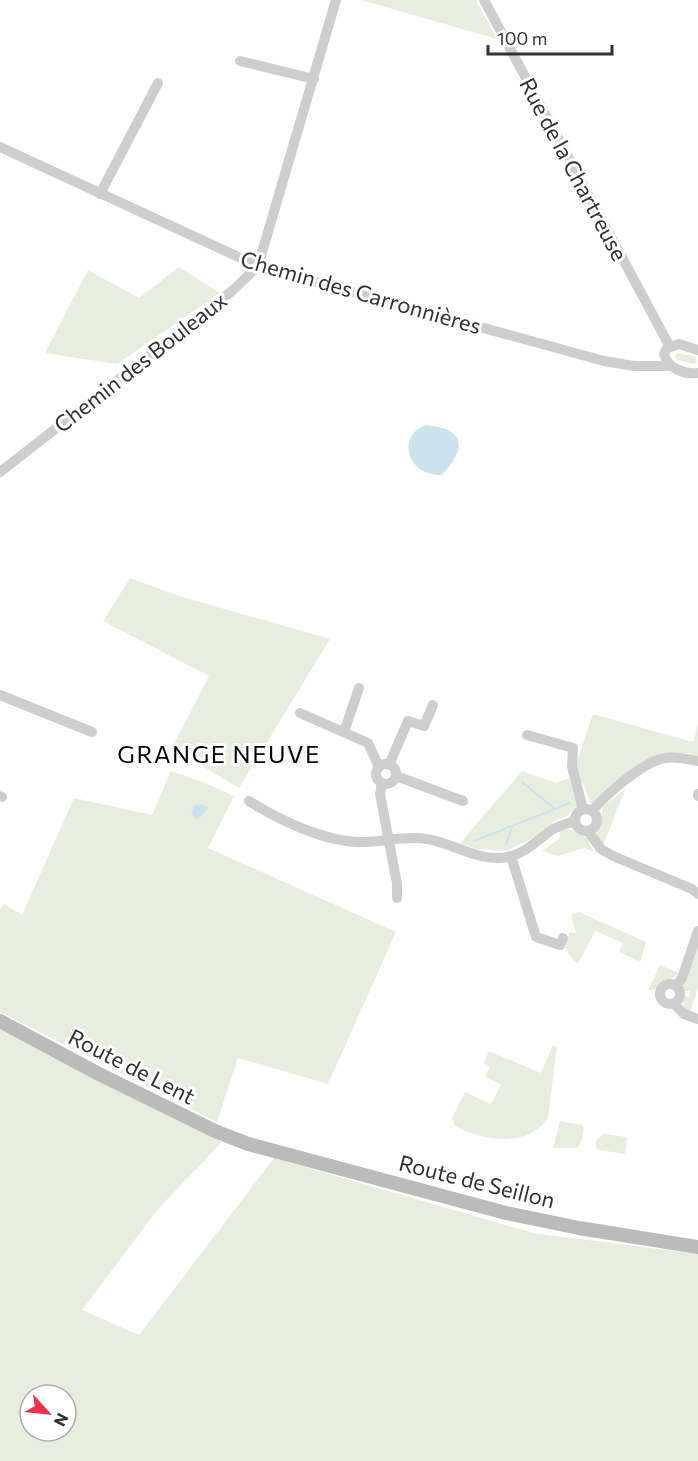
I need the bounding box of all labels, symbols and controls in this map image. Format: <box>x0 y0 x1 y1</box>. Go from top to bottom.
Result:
scale bar <box>488 18 612 56</box>
text: 100 m <box>497 27 547 49</box>
street label: Rue de la Chartreuse <box>514 73 634 265</box>
street label: Chemin des Carronnières <box>238 245 484 339</box>
street label: Chemin des Bouleaux <box>48 286 232 438</box>
district label: GRANGE NEUVE <box>117 739 321 768</box>
street label: Route de Lent <box>64 1023 200 1109</box>
street label: Route de Seillon <box>396 1149 558 1213</box>
north arrow <box>18 1383 78 1443</box>
text: N <box>51 1410 73 1430</box>

